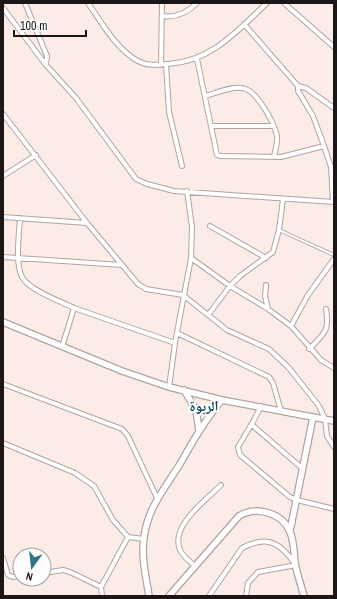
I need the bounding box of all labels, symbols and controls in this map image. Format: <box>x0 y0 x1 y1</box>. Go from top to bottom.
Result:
scale bar <box>14 12 86 38</box>
text: 100 m <box>20 18 47 34</box>
district label: الربوة <box>189 397 219 415</box>
north arrow <box>12 547 52 587</box>
text: N <box>24 569 34 584</box>

